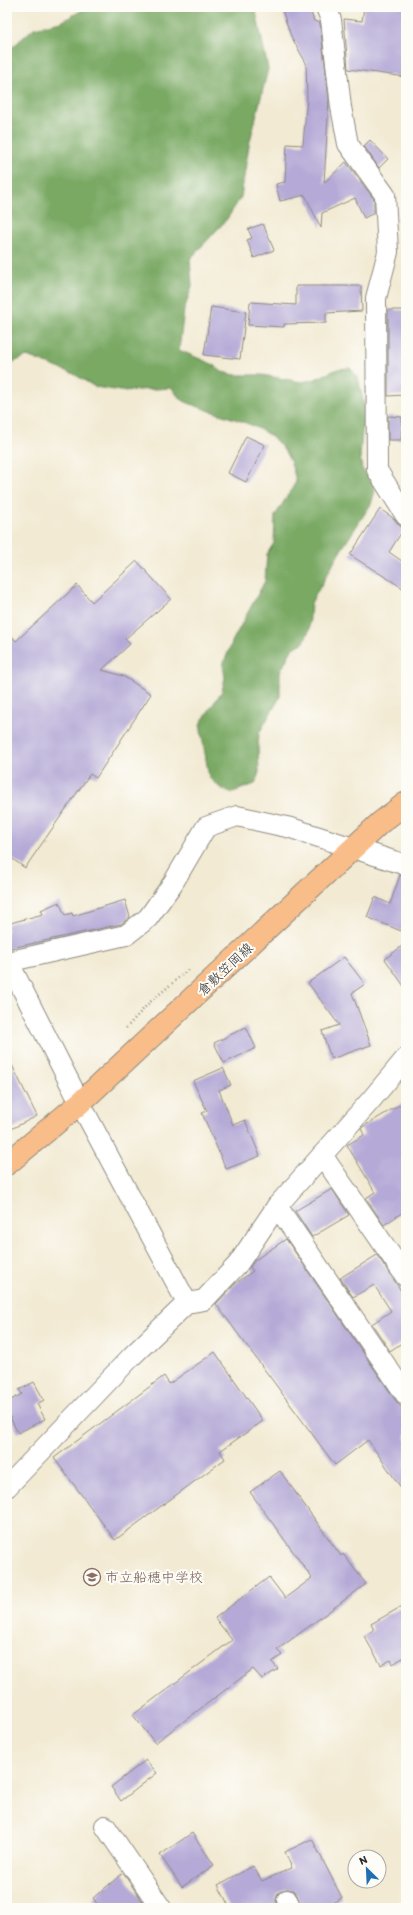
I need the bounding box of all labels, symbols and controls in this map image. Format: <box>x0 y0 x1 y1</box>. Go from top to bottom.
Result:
street label: 倉敷笠岡線 <box>194 939 257 999</box>
school or university icon: 市立船穂中学校 <box>82 1567 102 1587</box>
place label: 市立船穂中学校 <box>105 1569 203 1586</box>
north arrow <box>347 1849 387 1889</box>
text: N <box>357 1853 369 1868</box>

